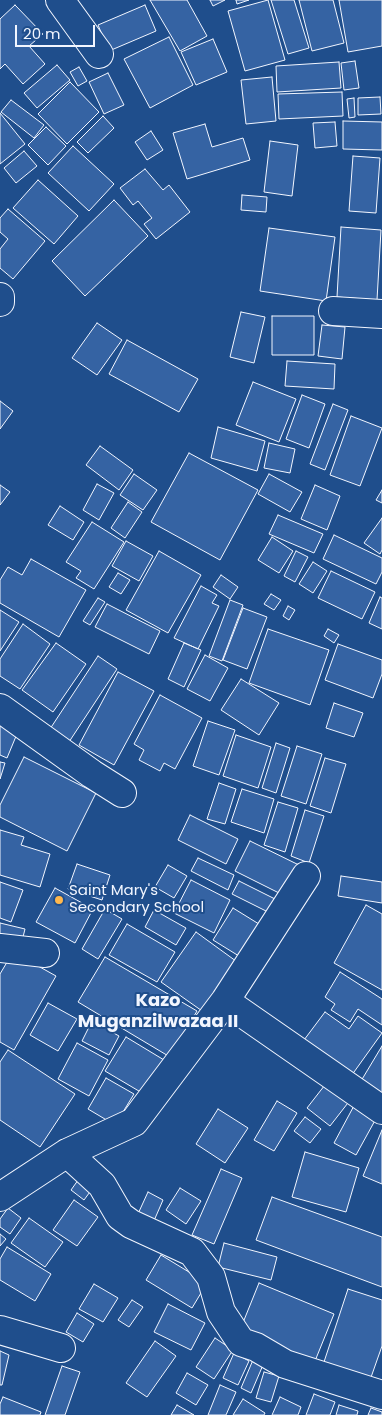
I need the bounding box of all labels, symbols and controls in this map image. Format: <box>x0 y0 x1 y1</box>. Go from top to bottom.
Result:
scale bar <box>18 15 98 47</box>
text: 20 m <box>23 23 61 44</box>
place label: Saint Mary's Secondary School <box>69 882 204 917</box>
marker: Saint Mary's Secondary School <box>53 894 65 906</box>
district label: Kazo Muganzilwazaa II <box>78 990 238 1032</box>

